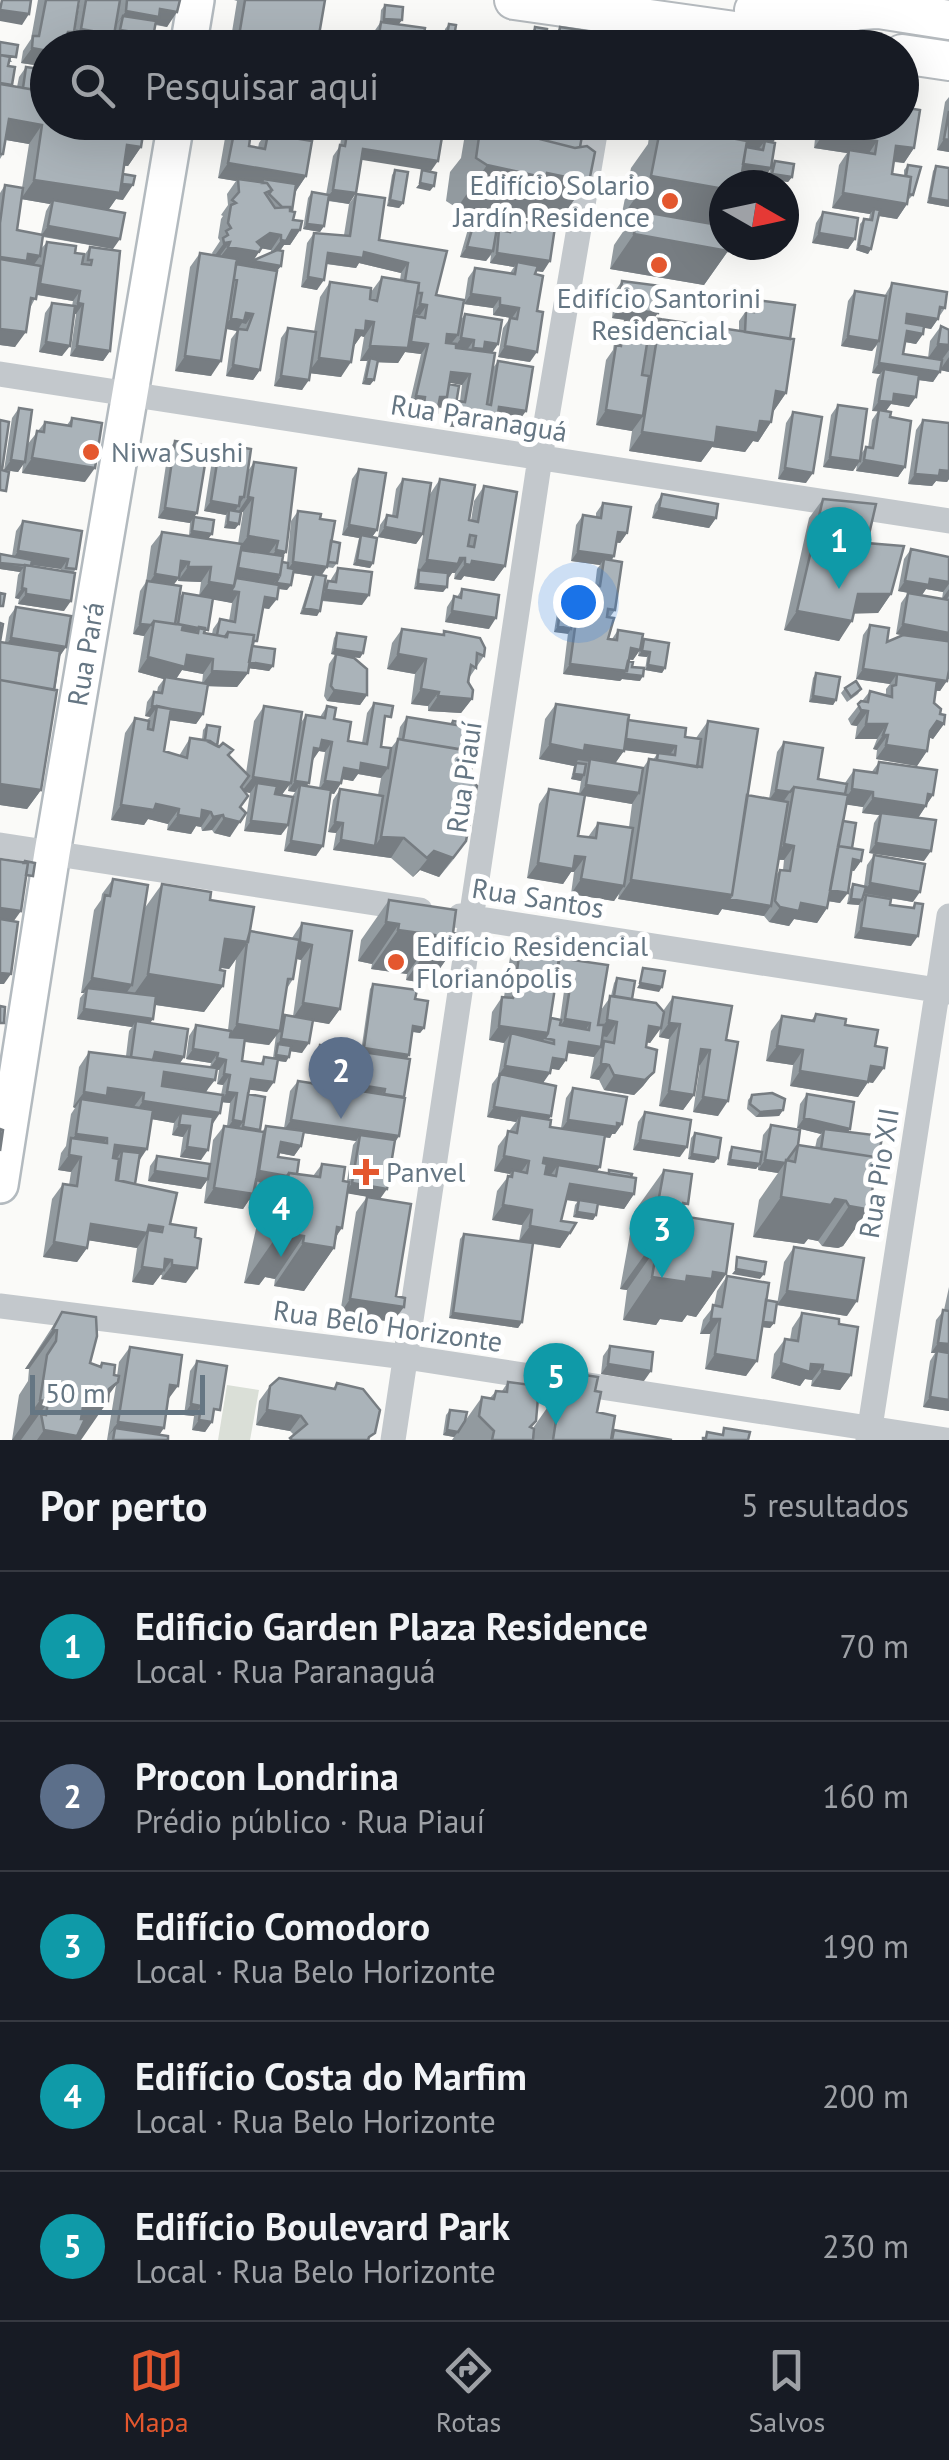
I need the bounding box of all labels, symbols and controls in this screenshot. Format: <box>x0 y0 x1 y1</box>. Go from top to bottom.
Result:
search box <box>30 30 919 140</box>
icon: search <box>65 58 120 113</box>
text: Pesquisar aqui <box>145 61 379 110</box>
place label: Edifício Solario Jardín Residence <box>452 166 650 235</box>
north arrow <box>709 170 799 260</box>
marker: Edifício Solario Jardín Residence <box>659 190 681 212</box>
marker: Edifício Santorini Residencial <box>648 254 670 276</box>
place label: Edifício Santorini Residencial <box>557 279 761 348</box>
street label: Rua Paranaguá <box>388 385 570 450</box>
place label: Niwa Sushi <box>111 433 244 470</box>
marker: Niwa Sushi <box>80 441 102 463</box>
pin: 1 <box>806 506 872 589</box>
your location <box>553 577 604 628</box>
street label: Rua Pará <box>58 599 112 709</box>
street label: Rua Piauí <box>437 719 490 835</box>
street label: Rua Santos <box>470 869 607 926</box>
place label: Edifício Residencial Florianópolis <box>416 927 648 996</box>
marker: Edifício Residencial Florianópolis <box>385 951 407 973</box>
pin: 2 <box>308 1036 374 1119</box>
street label: Rua Pio XII <box>850 1105 907 1241</box>
place label: Panvel <box>386 1153 465 1190</box>
marker: Panvel <box>355 1161 377 1183</box>
pin: 4 <box>248 1174 314 1257</box>
pin: 3 <box>630 1196 694 1278</box>
street label: Rua Belo Horizonte <box>271 1291 505 1360</box>
pin: 5 <box>524 1342 588 1425</box>
scale bar <box>30 1370 205 1414</box>
text: 50 m <box>45 1374 106 1411</box>
text: Por perto <box>40 1478 207 1533</box>
text: 5 resultados <box>741 1484 909 1526</box>
text: Edificio Garden Plaza Residence <box>135 1601 648 1650</box>
text: 1 <box>63 1625 82 1667</box>
text: 70 m <box>840 1625 909 1667</box>
text: Local · Rua Paranaguá <box>135 1650 436 1692</box>
text: Procon Londrina <box>135 1751 399 1800</box>
text: 2 <box>63 1775 82 1817</box>
text: 160 m <box>822 1775 909 1817</box>
text: Prédio público · Rua Piauí <box>135 1800 485 1842</box>
text: Edifício Comodoro <box>135 1901 430 1950</box>
text: 3 <box>63 1925 82 1967</box>
text: 190 m <box>822 1925 909 1967</box>
text: Local · Rua Belo Horizonte <box>135 1950 496 1992</box>
text: Edifício Costa do Marfim <box>135 2051 527 2100</box>
text: 4 <box>63 2075 82 2117</box>
text: 200 m <box>822 2075 909 2117</box>
text: Local · Rua Belo Horizonte <box>135 2100 496 2142</box>
text: Edifício Boulevard Park <box>135 2201 510 2250</box>
text: 5 <box>63 2225 82 2267</box>
text: 230 m <box>822 2225 909 2267</box>
text: Local · Rua Belo Horizonte <box>135 2250 496 2292</box>
tab: Mapa <box>124 2343 189 2440</box>
tab: Rotas <box>436 2343 501 2440</box>
tab: Salvos <box>748 2343 825 2440</box>

